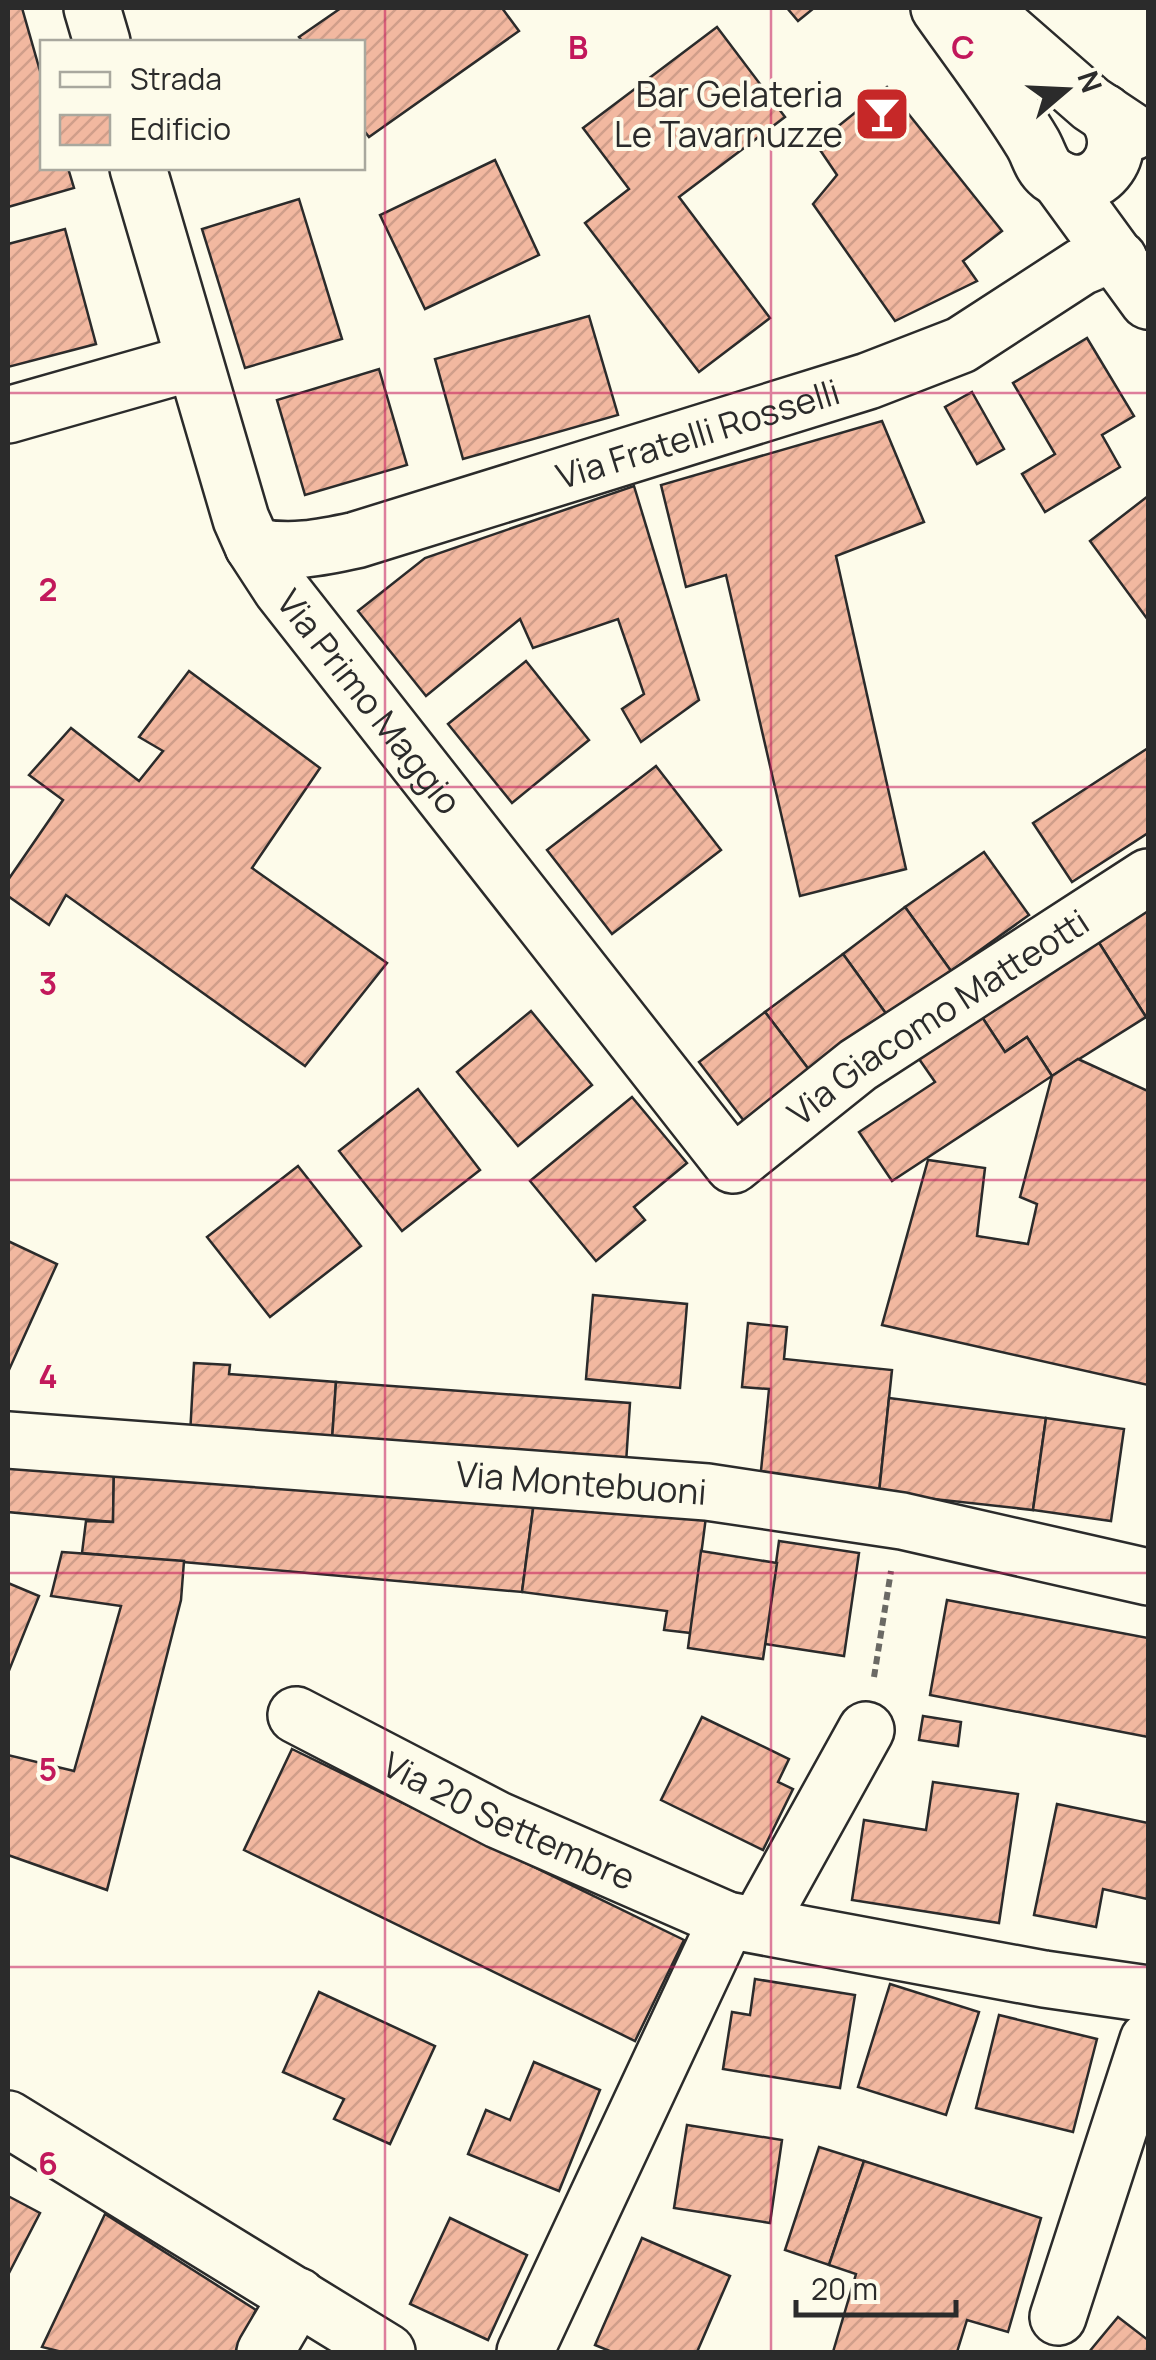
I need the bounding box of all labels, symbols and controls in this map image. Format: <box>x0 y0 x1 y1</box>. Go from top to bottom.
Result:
text: B <box>568 25 588 69</box>
text: C <box>951 25 975 69</box>
legend <box>40 40 365 170</box>
north arrow <box>1016 40 1116 140</box>
text: Strada <box>130 58 222 99</box>
text: N <box>1069 66 1112 97</box>
place label: Bar Gelateria Le Tavarnuzze <box>614 70 843 158</box>
bar icon: Bar Gelateria Le Tavarnuzze <box>852 84 912 144</box>
text: Edificio <box>130 108 231 149</box>
street label: Via Fratelli Rosselli <box>550 367 845 500</box>
text: 2 <box>38 567 58 611</box>
street label: Via Primo Maggio <box>266 579 473 824</box>
street label: Via Giacomo Matteotti <box>777 898 1098 1136</box>
text: 3 <box>39 961 57 1005</box>
text: 4 <box>38 1354 58 1398</box>
street label: Via Montebuoni <box>454 1449 708 1516</box>
street label: Via 20 Settembre <box>374 1740 643 1901</box>
text: 5 <box>39 1747 57 1791</box>
text: 6 <box>38 2141 58 2185</box>
scale bar <box>796 2255 956 2317</box>
text: 20 m <box>811 2268 878 2309</box>

